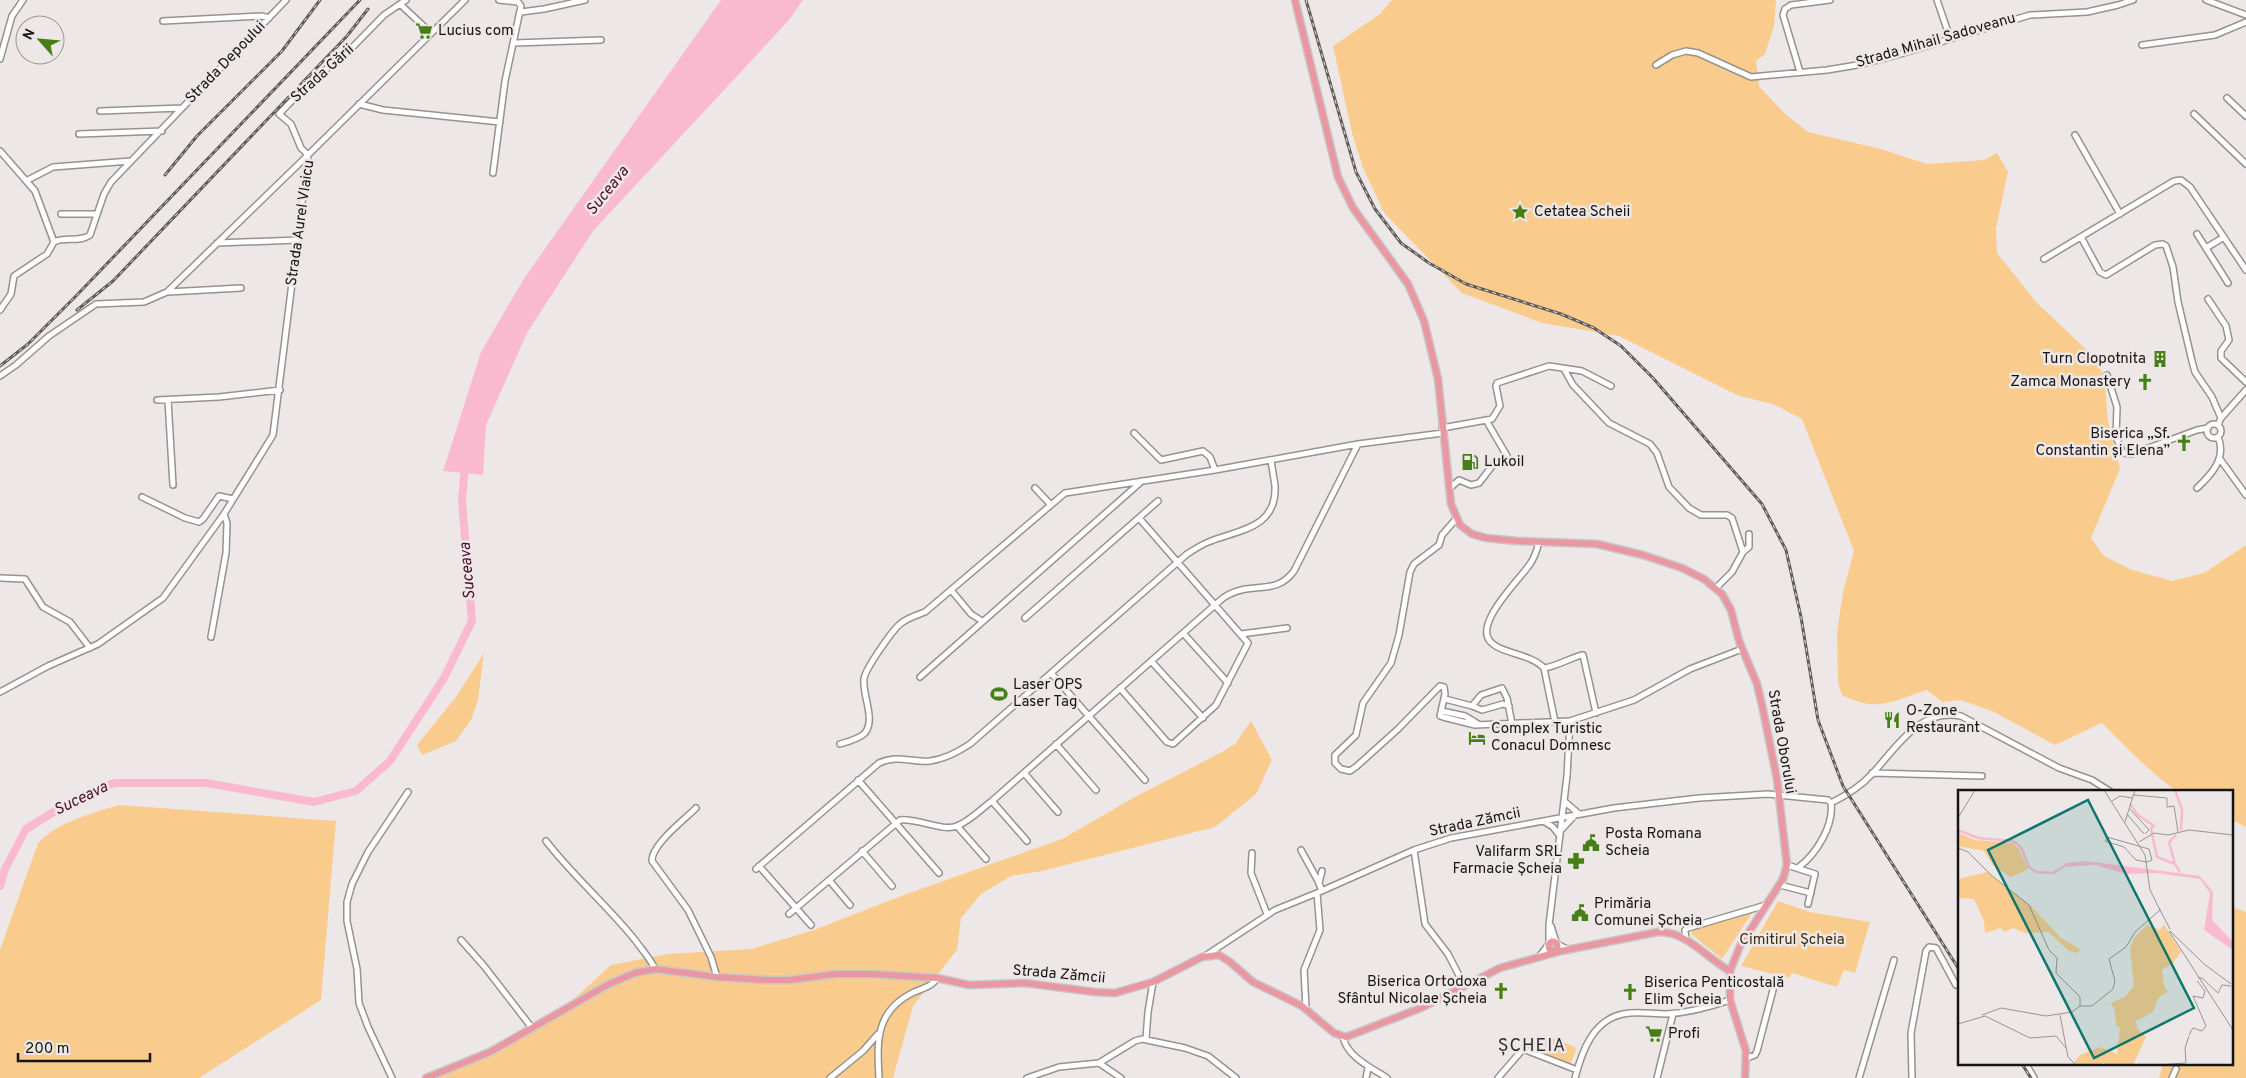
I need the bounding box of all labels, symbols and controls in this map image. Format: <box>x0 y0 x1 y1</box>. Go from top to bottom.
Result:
street label: Strada Mihail Sadoveanu <box>1854 9 2018 73</box>
north arrow <box>15 15 65 65</box>
street label: Strada Depoului <box>182 18 270 108</box>
supermarket icon: Lucius com <box>414 21 434 41</box>
place label: Lucius com <box>438 22 514 41</box>
text: N <box>20 26 40 43</box>
street label: Strada Gării <box>287 41 359 107</box>
street label: Strada Aurel Vlaicu <box>283 159 319 287</box>
water label: Suceava <box>582 162 634 220</box>
place icon: Cetatea Scheii <box>1510 202 1530 222</box>
place label: Cetatea Scheii <box>1534 203 1630 222</box>
building icon: Turn Clopotnita <box>2150 349 2170 369</box>
place label: Turn Clopotnita <box>2042 350 2146 369</box>
church icon: Zamca Monastery <box>2135 372 2155 392</box>
place label: Zamca Monastery <box>2010 373 2131 392</box>
place label: Biserica „Sf. Constantin și Elena” <box>2035 425 2170 461</box>
church icon: Biserica „Sf. Constantin și Elena” <box>2174 433 2194 453</box>
fuel station icon: Lukoil <box>1460 452 1480 472</box>
place label: Lukoil <box>1484 453 1524 472</box>
water label: Suceava <box>455 541 480 601</box>
place label: Laser OPS Laser Tag <box>1013 676 1083 712</box>
sports icon: Laser OPS Laser Tag <box>989 684 1009 704</box>
street label: Strada Oborului <box>1762 688 1800 796</box>
place label: O-Zone Restaurant <box>1906 702 1980 738</box>
restaurant icon: O-Zone Restaurant <box>1882 710 1902 730</box>
place label: Complex Turistic Conacul Domnesc <box>1491 720 1611 756</box>
hotel icon: Complex Turistic Conacul Domnesc <box>1467 728 1487 748</box>
water label: Suceava <box>51 777 112 821</box>
inset map <box>1958 790 2234 1066</box>
street label: Strada Zămcii <box>1427 804 1523 842</box>
place label: Posta Romana Scheia <box>1605 825 1702 861</box>
public building icon: Posta Romana Scheia <box>1581 833 1601 853</box>
place label: Valifarm SRL Farmacie Șcheia <box>1452 843 1562 879</box>
pharmacy icon: Valifarm SRL Farmacie Șcheia <box>1566 851 1586 871</box>
place label: Primăria Comunei Șcheia <box>1594 895 1702 931</box>
public building icon: Primăria Comunei Șcheia <box>1570 903 1590 923</box>
park label: Cimitirul Șcheia <box>1739 931 1845 950</box>
street label: Strada Zămcii <box>1012 961 1106 989</box>
place label: Biserica Ortodoxa Sfântul Nicolae Șcheia <box>1338 973 1487 1009</box>
place label: Biserica Penticostală Elim Șcheia <box>1644 974 1784 1010</box>
church icon: Biserica Ortodoxa Sfântul Nicolae Șcheia <box>1491 981 1511 1001</box>
church icon: Biserica Penticostală Elim Șcheia <box>1620 982 1640 1002</box>
supermarket icon: Profi <box>1644 1024 1664 1044</box>
place label: Profi <box>1668 1025 1700 1044</box>
scale bar <box>18 1030 150 1062</box>
district label: ȘCHEIA <box>1498 1035 1566 1058</box>
text: 200 m <box>25 1040 70 1059</box>

